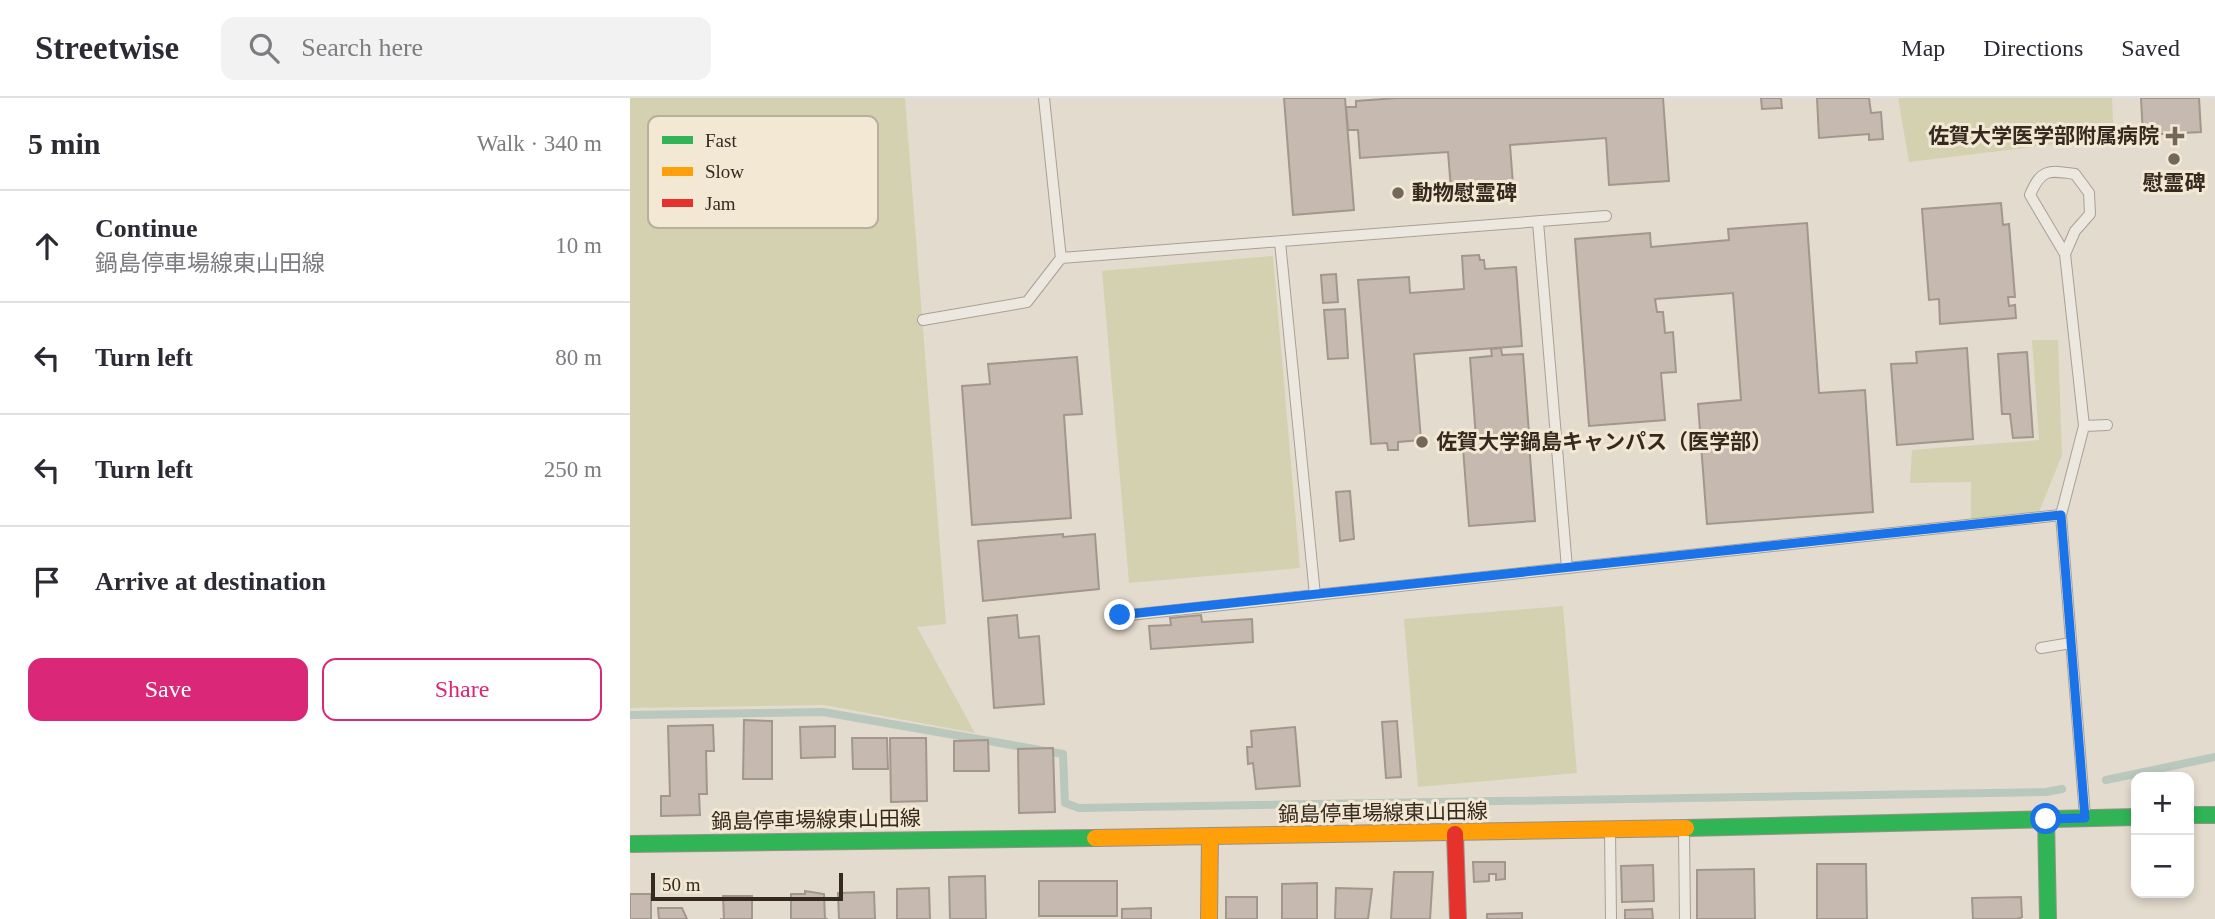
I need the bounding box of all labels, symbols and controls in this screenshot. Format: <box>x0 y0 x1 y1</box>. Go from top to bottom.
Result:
search box <box>221 17 711 80</box>
icon: search <box>245 29 283 67</box>
text: Streetwise <box>35 30 179 66</box>
text: Search here <box>301 33 423 62</box>
text: Map <box>1901 35 1945 61</box>
text: Directions <box>1983 35 2083 61</box>
text: Saved <box>2121 35 2180 61</box>
legend <box>648 116 878 228</box>
place label: 佐賀大学医学部附属病院 <box>1928 124 2159 148</box>
marker: 佐賀大学医学部附属病院 <box>2165 126 2185 146</box>
text: 5 min <box>28 127 101 160</box>
text: Fast <box>705 130 737 151</box>
text: Walk · 340 m <box>477 131 602 156</box>
marker: 慰霊碑 <box>2166 151 2182 167</box>
text: Slow <box>705 161 744 182</box>
place label: 慰霊碑 <box>2143 171 2206 195</box>
place label: 動物慰霊碑 <box>1412 181 1517 205</box>
marker: 動物慰霊碑 <box>1390 185 1406 201</box>
text: Jam <box>705 193 736 214</box>
text: Continue <box>95 214 198 243</box>
icon: ahead <box>28 227 66 265</box>
text: 10 m <box>555 233 602 258</box>
text: 鍋島停車場線東山田線 <box>95 251 325 276</box>
icon: left <box>28 339 66 377</box>
text: Turn left <box>95 343 193 372</box>
text: 80 m <box>555 345 602 370</box>
place label: 佐賀大学鍋島キャンパス（医学部） <box>1436 430 1772 454</box>
marker: 佐賀大学鍋島キャンパス（医学部） <box>1414 434 1430 450</box>
icon: left <box>28 451 66 489</box>
text: Turn left <box>95 455 193 484</box>
text: 250 m <box>544 457 602 482</box>
icon: arrive <box>28 563 66 601</box>
text: Arrive at destination <box>95 567 326 596</box>
route end <box>1104 599 1135 630</box>
button: Save <box>28 658 308 721</box>
button: Share <box>322 658 602 721</box>
map controls <box>2131 772 2194 898</box>
button: + <box>2131 772 2194 835</box>
street label: 鍋島停車場線東山田線 <box>1278 799 1488 827</box>
route start <box>2030 803 2061 834</box>
street label: 鍋島停車場線東山田線 <box>711 806 921 834</box>
button: − <box>2131 835 2194 898</box>
scale bar <box>651 870 844 902</box>
text: 50 m <box>662 874 701 895</box>

